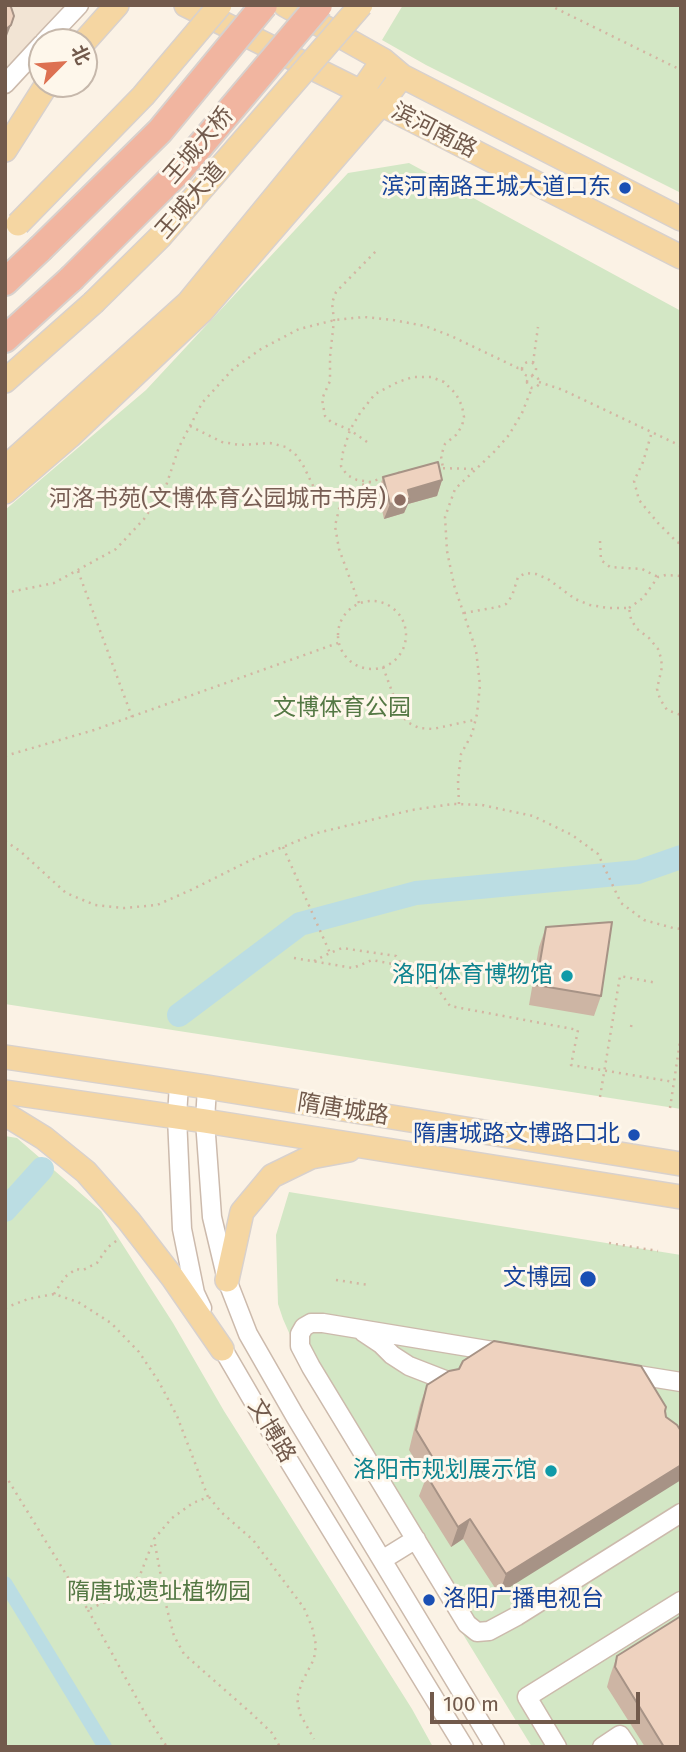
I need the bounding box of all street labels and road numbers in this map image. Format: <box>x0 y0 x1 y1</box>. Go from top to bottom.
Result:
street label: 滨河南路 <box>387 98 481 164</box>
street label: 王城大桥 <box>158 102 240 190</box>
street label: 王城大道 <box>150 157 232 245</box>
street label: 隋唐城路 <box>295 1089 391 1131</box>
street label: 文博路 <box>241 1394 301 1468</box>

